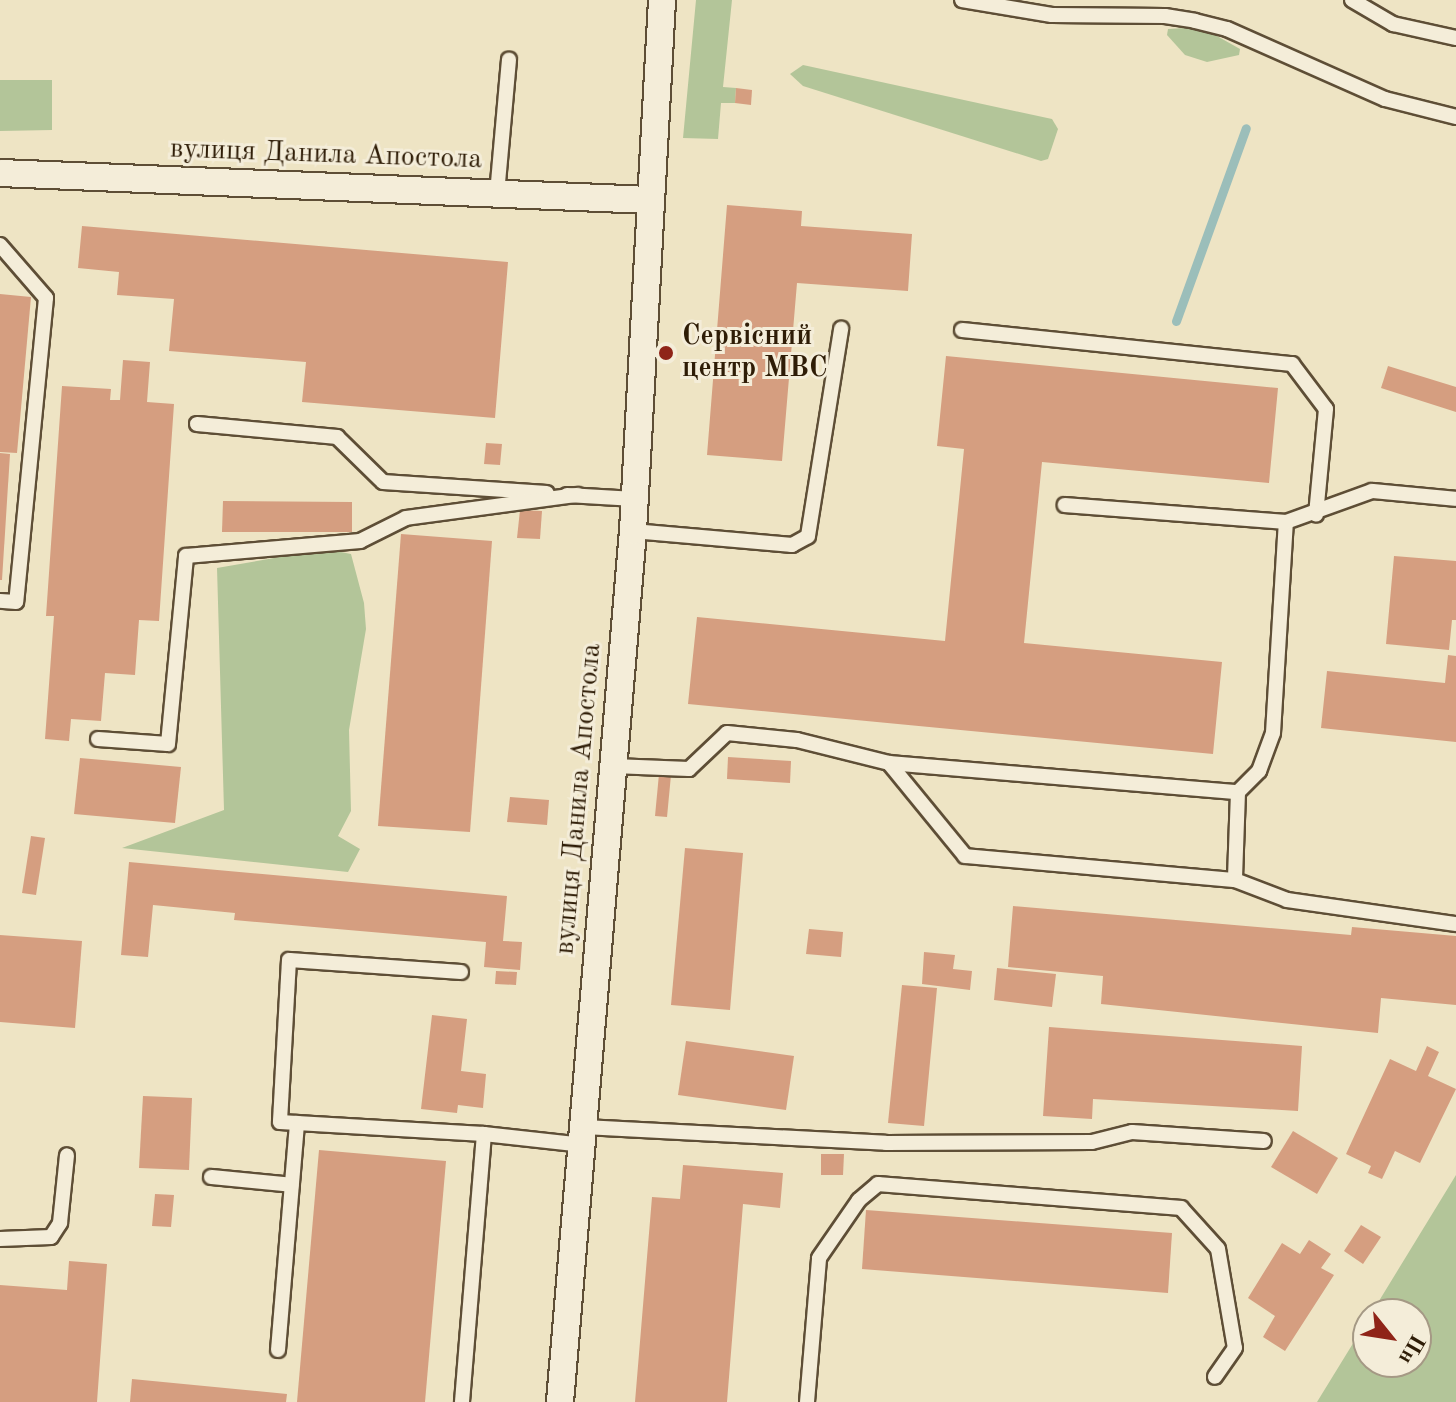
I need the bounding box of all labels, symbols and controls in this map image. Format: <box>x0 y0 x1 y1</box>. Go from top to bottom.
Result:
street label: вулиця Данила Апостола <box>169 133 483 177</box>
place label: Сервісний центр МВС <box>682 320 827 386</box>
marker: Сервісний центр МВС <box>657 344 675 362</box>
street label: вулиця Данила Апостола <box>549 642 609 956</box>
north arrow <box>1352 1298 1432 1378</box>
text: Пн <box>1394 1330 1428 1368</box>

